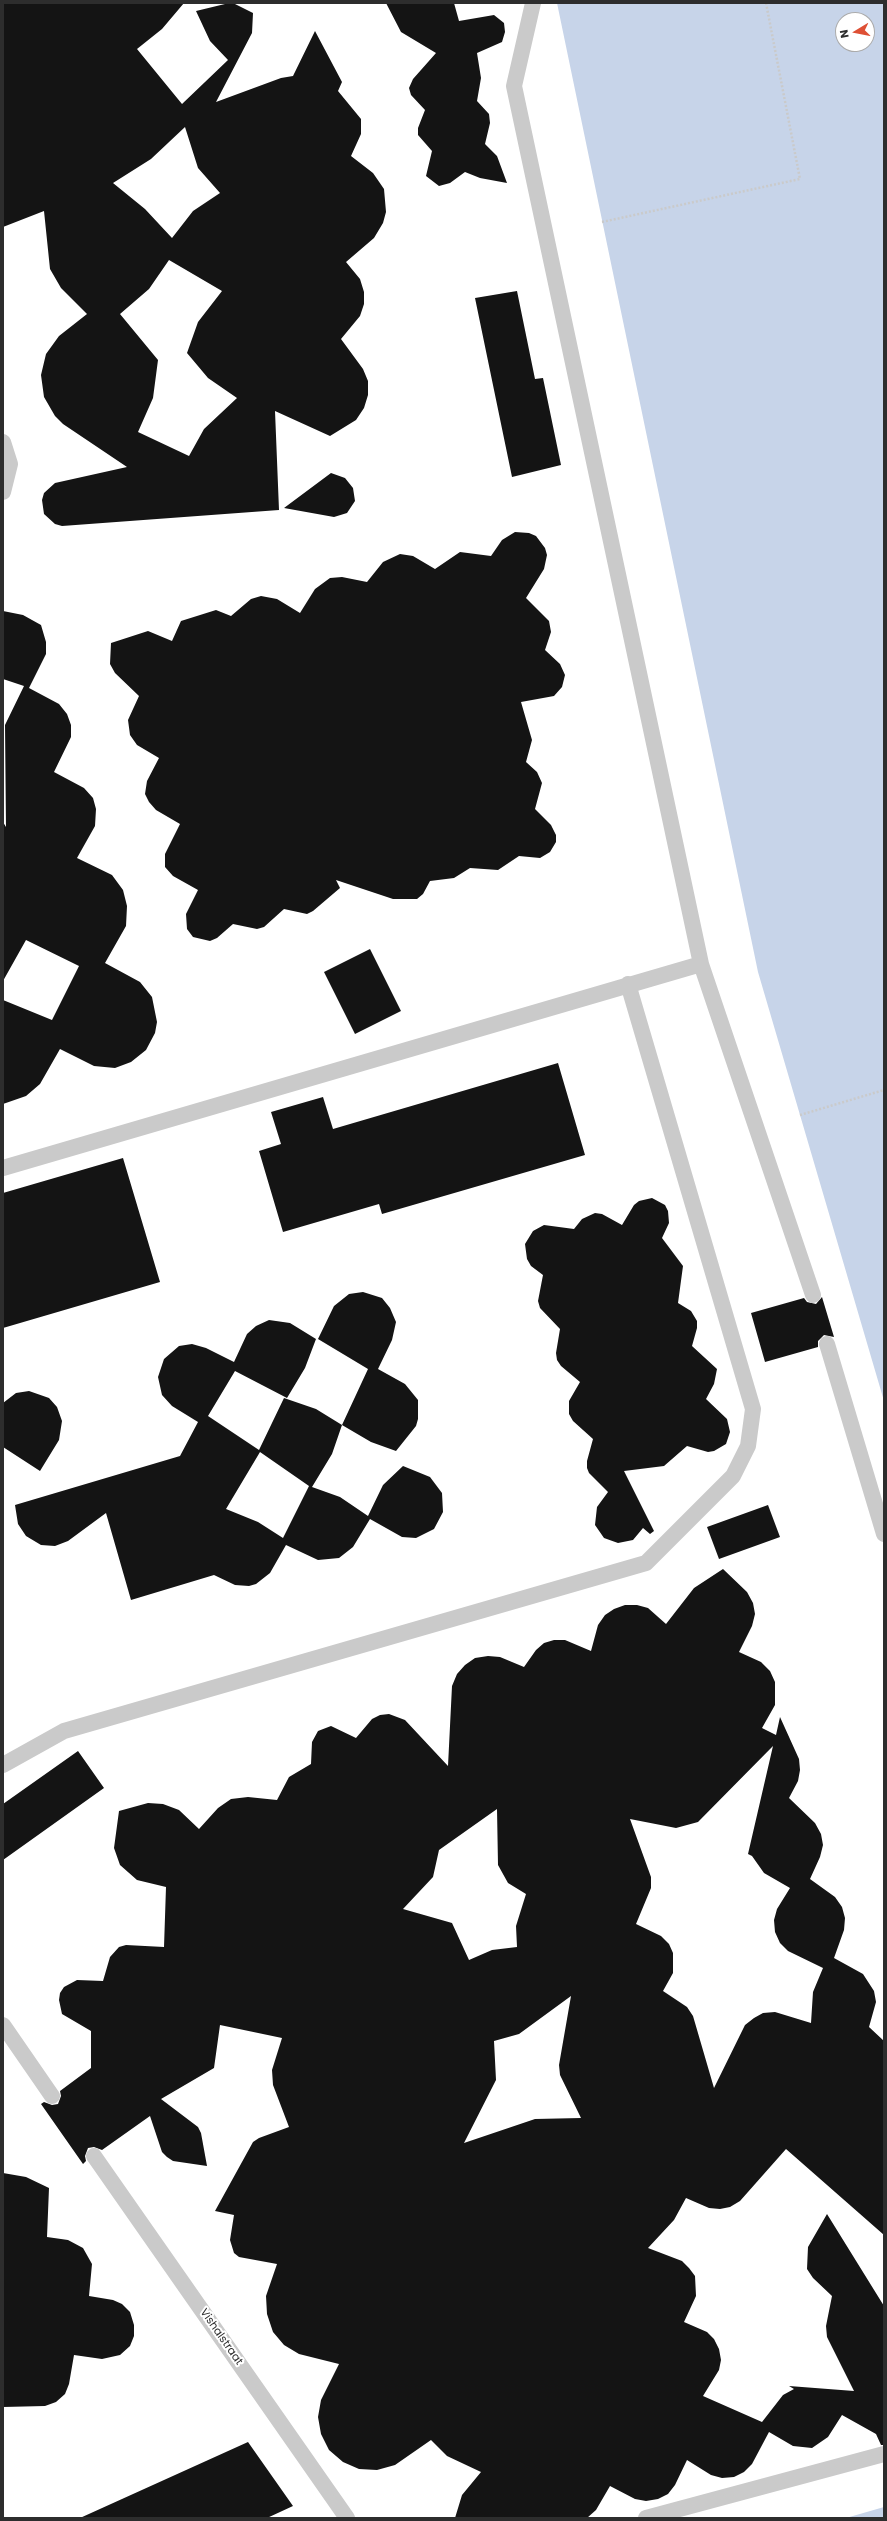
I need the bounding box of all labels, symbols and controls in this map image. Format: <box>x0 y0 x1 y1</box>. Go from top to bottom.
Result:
north arrow <box>835 12 875 52</box>
text: N <box>836 28 853 39</box>
street label: Vishalstraat <box>197 2306 245 2368</box>

